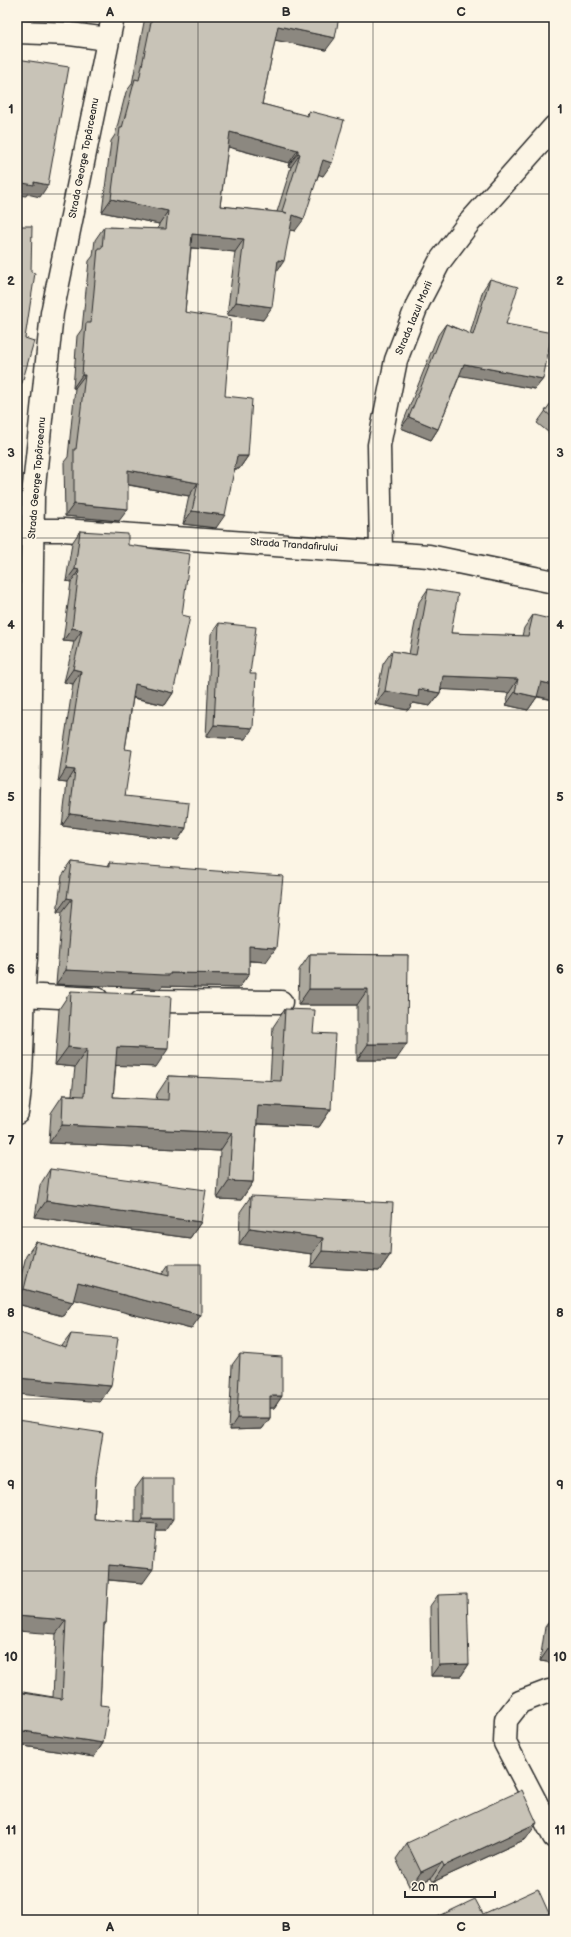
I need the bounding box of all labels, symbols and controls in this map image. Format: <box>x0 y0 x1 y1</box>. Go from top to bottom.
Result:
text: A <box>105 4 114 20</box>
text: B <box>281 4 291 20</box>
text: C <box>456 4 466 20</box>
street label: Strada George Topârceanu <box>66 97 102 219</box>
text: 1 <box>8 101 14 117</box>
text: 1 <box>557 101 563 117</box>
text: 2 <box>7 273 15 289</box>
text: 2 <box>556 273 564 289</box>
street label: Strada Iazul Morii <box>393 279 435 357</box>
street label: Strada George Topârceanu <box>26 416 48 540</box>
text: 3 <box>7 445 15 461</box>
text: 3 <box>556 445 564 461</box>
street label: Strada Trandafirului <box>250 536 338 554</box>
text: 4 <box>7 617 15 633</box>
text: 4 <box>556 617 564 633</box>
text: 5 <box>7 789 15 805</box>
text: 5 <box>556 789 564 805</box>
text: 6 <box>7 961 15 977</box>
text: 6 <box>556 961 564 977</box>
text: 7 <box>7 1133 15 1149</box>
text: 7 <box>556 1133 564 1149</box>
text: 8 <box>7 1305 15 1321</box>
text: 8 <box>556 1305 564 1321</box>
text: 9 <box>7 1477 15 1493</box>
text: 9 <box>556 1477 564 1493</box>
text: 10 <box>4 1649 18 1665</box>
text: 10 <box>553 1649 567 1665</box>
text: 11 <box>6 1822 16 1838</box>
text: 11 <box>555 1822 565 1838</box>
scale bar <box>405 1873 495 1899</box>
text: 20 m <box>411 1880 438 1895</box>
text: A <box>105 1919 114 1935</box>
text: B <box>281 1919 291 1935</box>
text: C <box>456 1919 466 1935</box>

